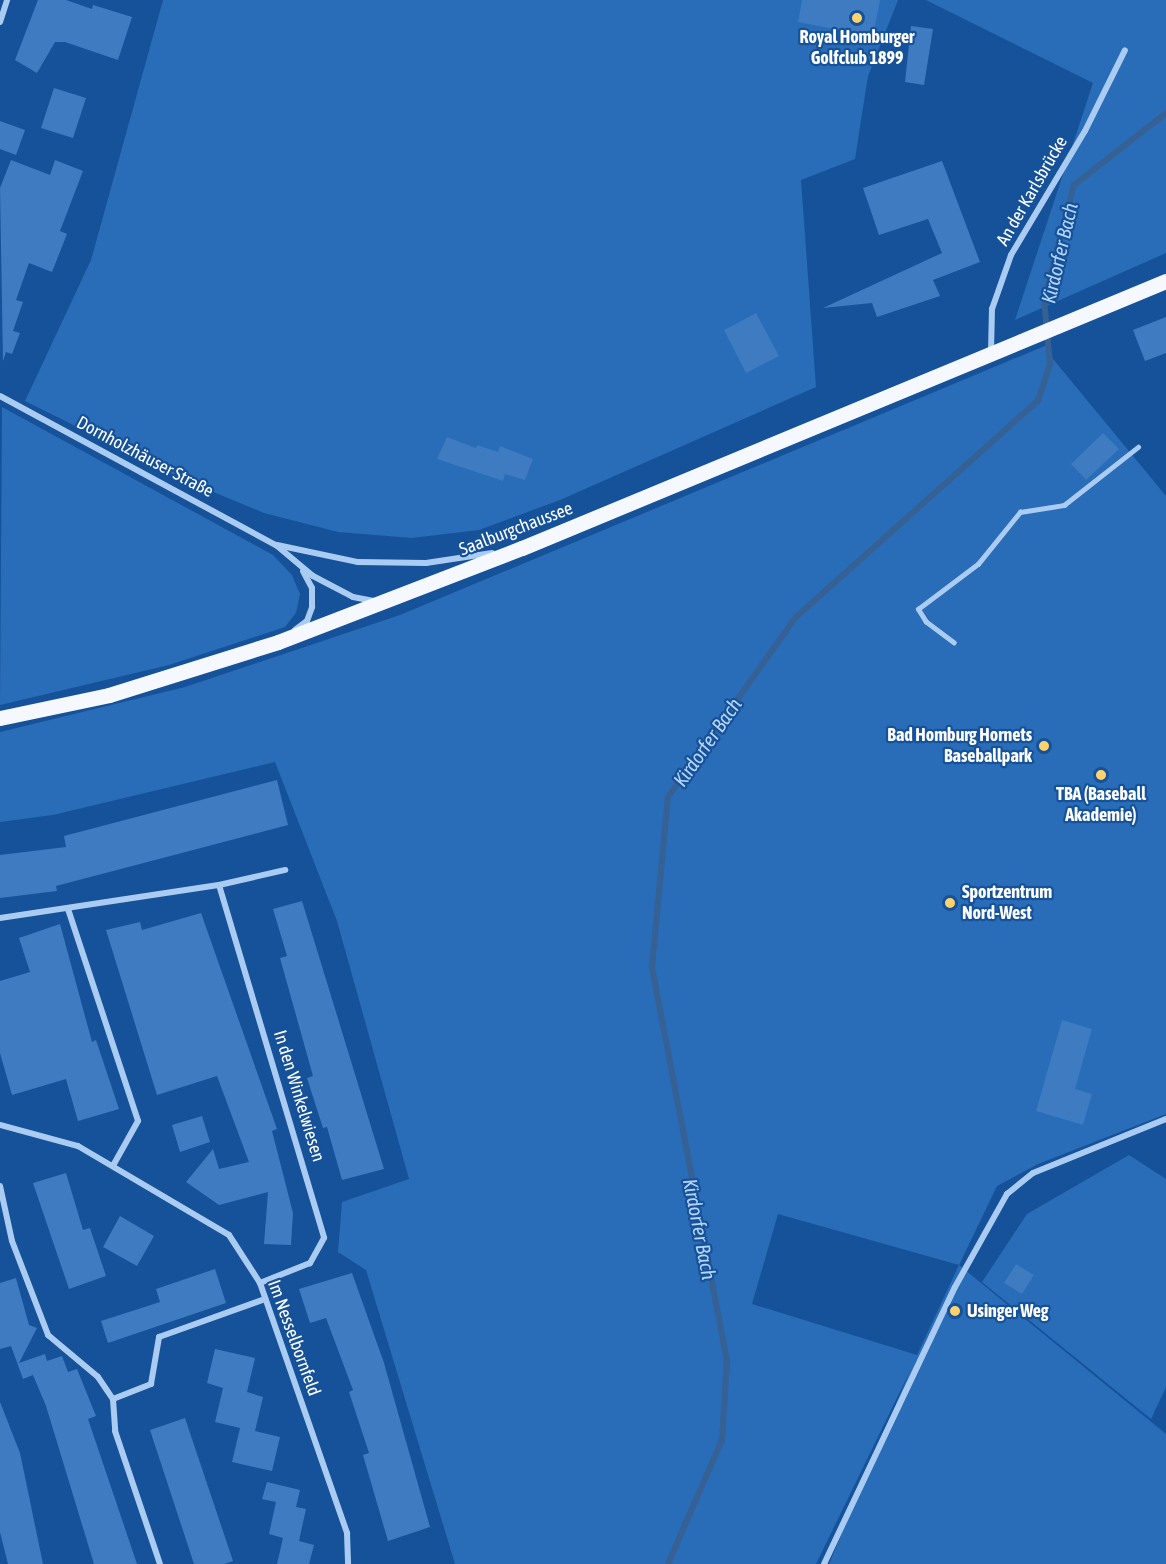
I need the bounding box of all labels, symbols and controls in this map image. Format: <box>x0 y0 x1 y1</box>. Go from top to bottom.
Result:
marker: Royal Homburger Golfclub 1899 <box>850 11 864 25</box>
place label: Royal Homburger Golfclub 1899 <box>800 27 914 70</box>
street label: An der Karlsbrücke <box>992 132 1072 250</box>
water label: Kirdorfer Bach <box>1036 200 1082 306</box>
street label: Dornholzhäuser Straße <box>73 412 217 502</box>
street label: Saalburgchaussee <box>456 497 576 561</box>
water label: Kirdorfer Bach <box>668 693 746 791</box>
place label: Bad Homburg Hornets Baseballpark <box>887 725 1032 768</box>
marker: Bad Homburg Hornets Baseballpark <box>1037 739 1051 753</box>
marker: TBA (Baseball Akademie) <box>1094 768 1108 782</box>
place label: TBA (Baseball Akademie) <box>1056 784 1146 826</box>
place label: Sportzentrum Nord-West <box>962 882 1052 924</box>
marker: Sportzentrum Nord-West <box>943 896 957 910</box>
street label: In den Winkelwiesen <box>269 1028 329 1164</box>
water label: Kirdorfer Bach <box>678 1176 722 1282</box>
street label: Im Nesselbornfeld <box>263 1277 325 1399</box>
place label: Usinger Weg <box>967 1300 1049 1322</box>
marker: Usinger Weg <box>948 1304 962 1318</box>

